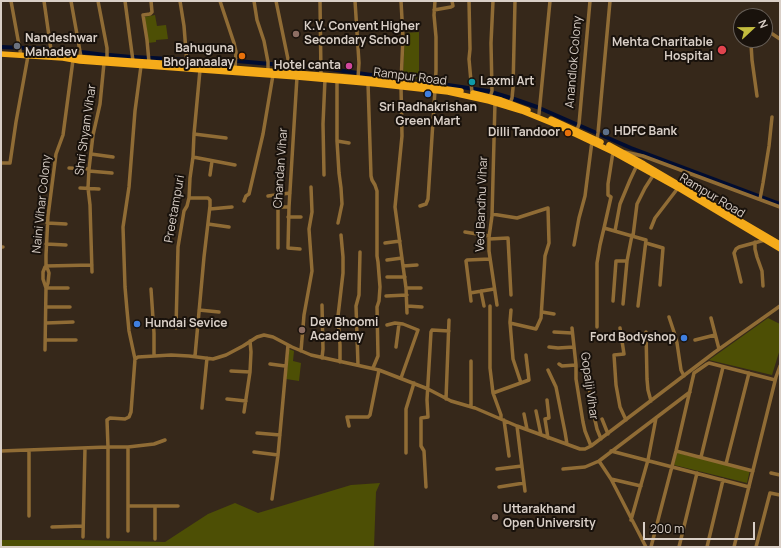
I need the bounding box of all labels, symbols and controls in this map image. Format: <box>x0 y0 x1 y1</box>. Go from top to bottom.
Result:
north arrow <box>733 8 773 48</box>
street label: Anandlok Colony <box>563 15 585 109</box>
text: N <box>755 17 772 30</box>
place label: K.V. Convent Higher Secondary School <box>304 20 420 48</box>
marker: K.V. Convent Higher Secondary School <box>291 29 301 39</box>
place label: Nandeshwar Mahadev <box>25 32 98 60</box>
place label: Mehta Charitable Hospital <box>612 36 713 64</box>
marker: Nandeshwar Mahadev <box>12 41 22 51</box>
place label: Bahuguna Bhojanaalay <box>163 42 234 70</box>
marker: Mehta Charitable Hospital <box>716 44 728 56</box>
marker: Bahuguna Bhojanaalay <box>237 51 247 61</box>
place label: Hotel canta <box>274 59 341 73</box>
marker: Hotel canta <box>344 61 354 71</box>
street label: Rampur Road <box>372 65 448 89</box>
place label: Laxmi Art <box>480 75 535 89</box>
marker: Laxmi Art <box>467 77 477 87</box>
street label: Shri Shyam Vihar <box>72 84 100 176</box>
marker: Sri Radhakrishan Green Mart <box>423 89 433 99</box>
place label: Sri Radhakrishan Green Mart <box>379 101 477 129</box>
place label: HDFC Bank <box>614 125 677 139</box>
place label: Dilli Tandoor <box>488 126 560 140</box>
street label: Chandan Vihar <box>271 127 291 209</box>
marker: HDFC Bank <box>601 127 611 137</box>
marker: Dilli Tandoor <box>563 128 573 138</box>
street label: Naini Vihar Colony <box>30 154 54 254</box>
street label: Ved Bandhu Vihar <box>473 156 491 252</box>
street label: Rampur Road <box>677 171 747 221</box>
street label: Preetampuri <box>162 174 188 244</box>
place label: Dev Bhoomi Academy <box>310 316 378 344</box>
place label: Hundai Sevice <box>145 317 227 331</box>
marker: Hundai Sevice <box>132 319 142 329</box>
marker: Dev Bhoomi Academy <box>297 325 307 335</box>
place label: Ford Bodyshop <box>590 331 676 345</box>
marker: Ford Bodyshop <box>679 333 689 343</box>
street label: Gopalji Vihar <box>577 351 601 421</box>
place label: Uttarakhand Open University <box>503 503 596 531</box>
marker: Uttarakhand Open University <box>490 512 500 522</box>
scale bar <box>645 514 757 540</box>
text: 200 m <box>650 520 684 537</box>

